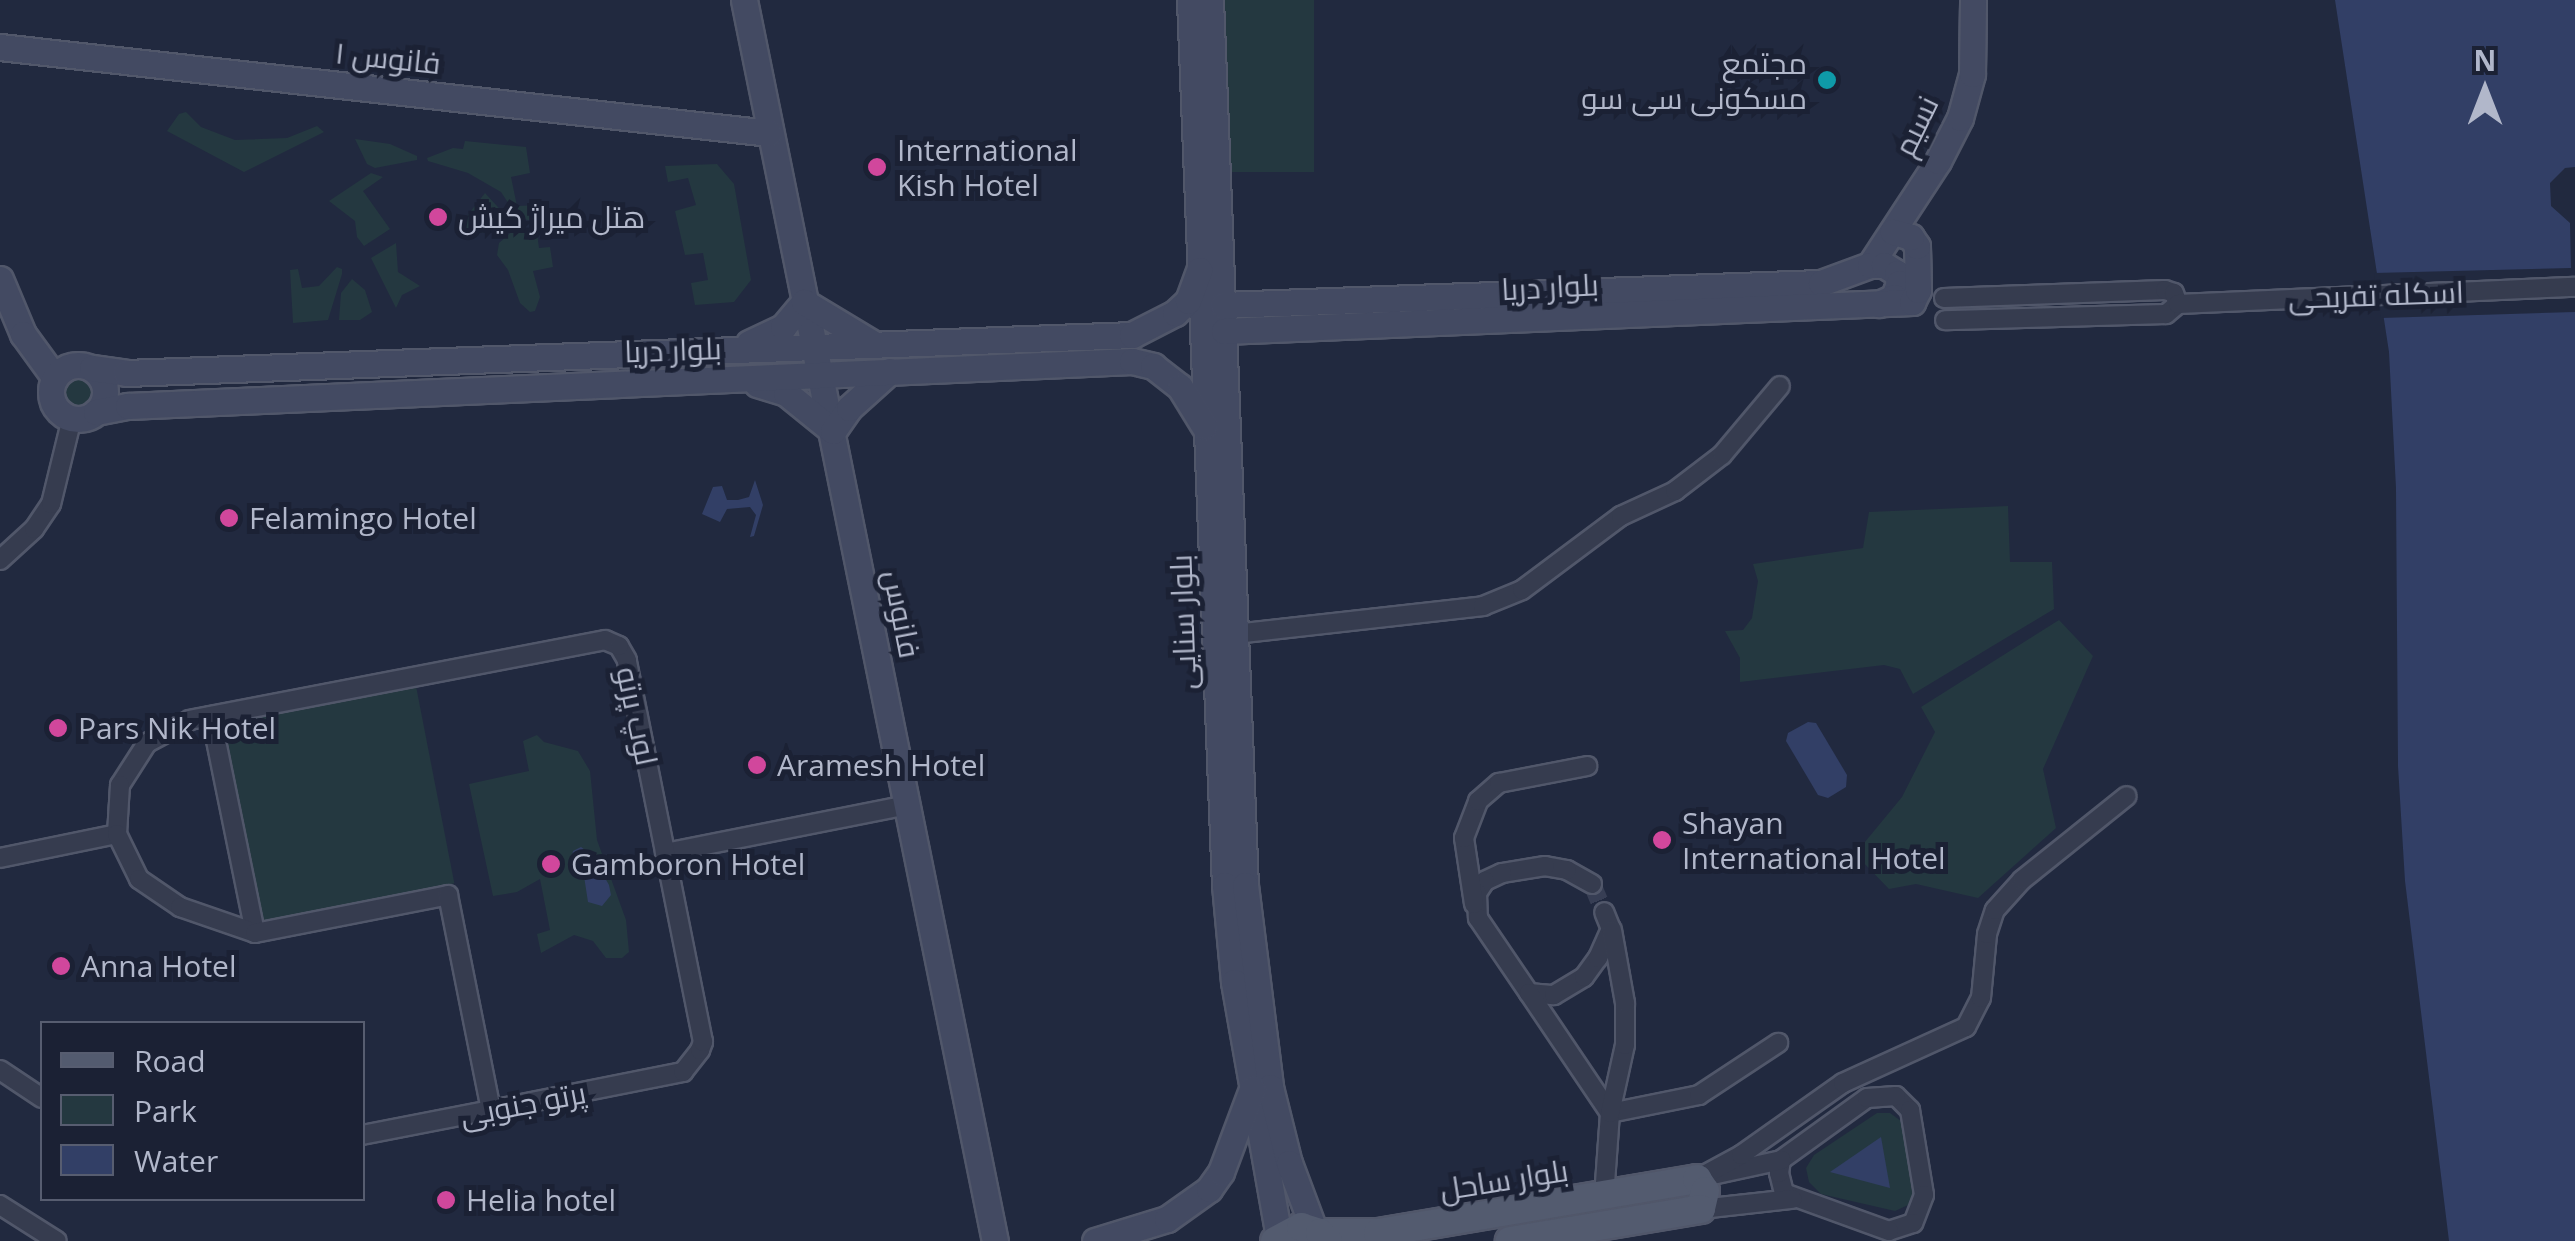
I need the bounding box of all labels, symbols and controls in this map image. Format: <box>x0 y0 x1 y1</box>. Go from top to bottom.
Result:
street label: فانوس ۱ <box>334 35 442 81</box>
north arrow <box>2435 40 2535 140</box>
text: N <box>2474 41 2496 79</box>
place label: مجتمع مسکونی سی سو <box>1581 45 1807 116</box>
marker: مجتمع مسکونی سی سو <box>1816 69 1838 91</box>
street label: نسیم <box>1886 90 1946 162</box>
place label: International Kish Hotel <box>897 132 1078 202</box>
marker: International Kish Hotel <box>866 156 888 178</box>
place label: هتل میراژ کیش <box>458 199 645 235</box>
marker: هتل میراژ کیش <box>427 206 449 228</box>
street label: بلوار دریا <box>1500 266 1600 308</box>
street label: اسکله تفریحی <box>2288 274 2464 316</box>
street label: بلوار دریا <box>624 330 722 370</box>
place label: Felamingo Hotel <box>249 500 477 536</box>
marker: Felamingo Hotel <box>218 507 240 529</box>
street label: بلوار سنایی <box>1163 554 1203 690</box>
street label: فانوس <box>876 567 928 661</box>
street label: لوپ پرتو <box>609 664 665 768</box>
place label: Pars Nik Hotel <box>78 710 276 746</box>
marker: Pars Nik Hotel <box>47 717 69 739</box>
place label: Aramesh Hotel <box>777 747 985 783</box>
marker: Aramesh Hotel <box>746 754 768 776</box>
place label: Shayan International Hotel <box>1682 805 1946 876</box>
marker: Shayan International Hotel <box>1651 829 1673 851</box>
place label: Gamboron Hotel <box>571 846 805 882</box>
marker: Gamboron Hotel <box>540 853 562 875</box>
place label: Anna Hotel <box>81 948 237 984</box>
marker: Anna Hotel <box>50 955 72 977</box>
legend <box>40 1021 365 1201</box>
text: Road <box>134 1040 206 1081</box>
street label: پرتو جنوبی <box>457 1074 589 1134</box>
text: Park <box>134 1090 197 1131</box>
text: Water <box>134 1140 218 1181</box>
street label: بلوار ساحل <box>1437 1152 1571 1208</box>
place label: Helia hotel <box>466 1182 616 1218</box>
marker: Helia hotel <box>435 1189 457 1211</box>

